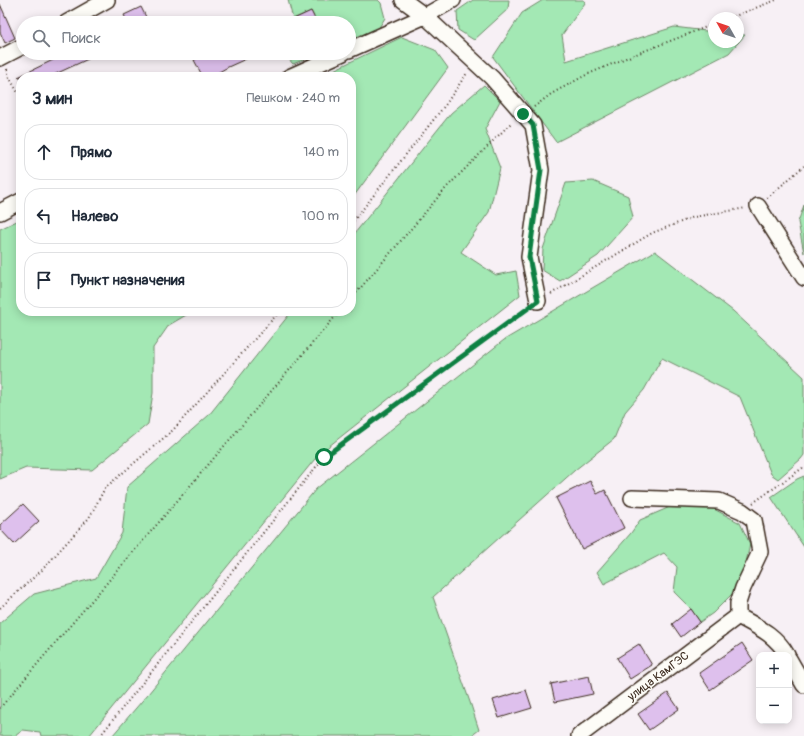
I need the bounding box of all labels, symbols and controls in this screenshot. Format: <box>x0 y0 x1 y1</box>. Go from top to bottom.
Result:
north arrow <box>708 12 744 48</box>
search box <box>16 16 356 60</box>
icon: search <box>30 27 52 49</box>
text: Поиск <box>62 29 101 48</box>
text: 3 мин <box>32 88 72 109</box>
text: Пешком · 240 m <box>246 90 340 106</box>
route end <box>514 105 532 123</box>
icon: ahead <box>33 141 55 163</box>
text: Прямо <box>71 143 112 162</box>
text: 140 m <box>303 144 339 160</box>
icon: left <box>33 205 55 227</box>
text: Налево <box>71 207 118 226</box>
text: 100 m <box>302 208 339 224</box>
icon: arrive <box>33 269 55 291</box>
text: Пункт назначения <box>71 271 185 290</box>
route start <box>315 448 333 466</box>
street label: улица КамГЭС <box>624 648 692 705</box>
map controls <box>756 652 792 724</box>
button: + <box>756 652 792 688</box>
button: − <box>756 688 792 724</box>

